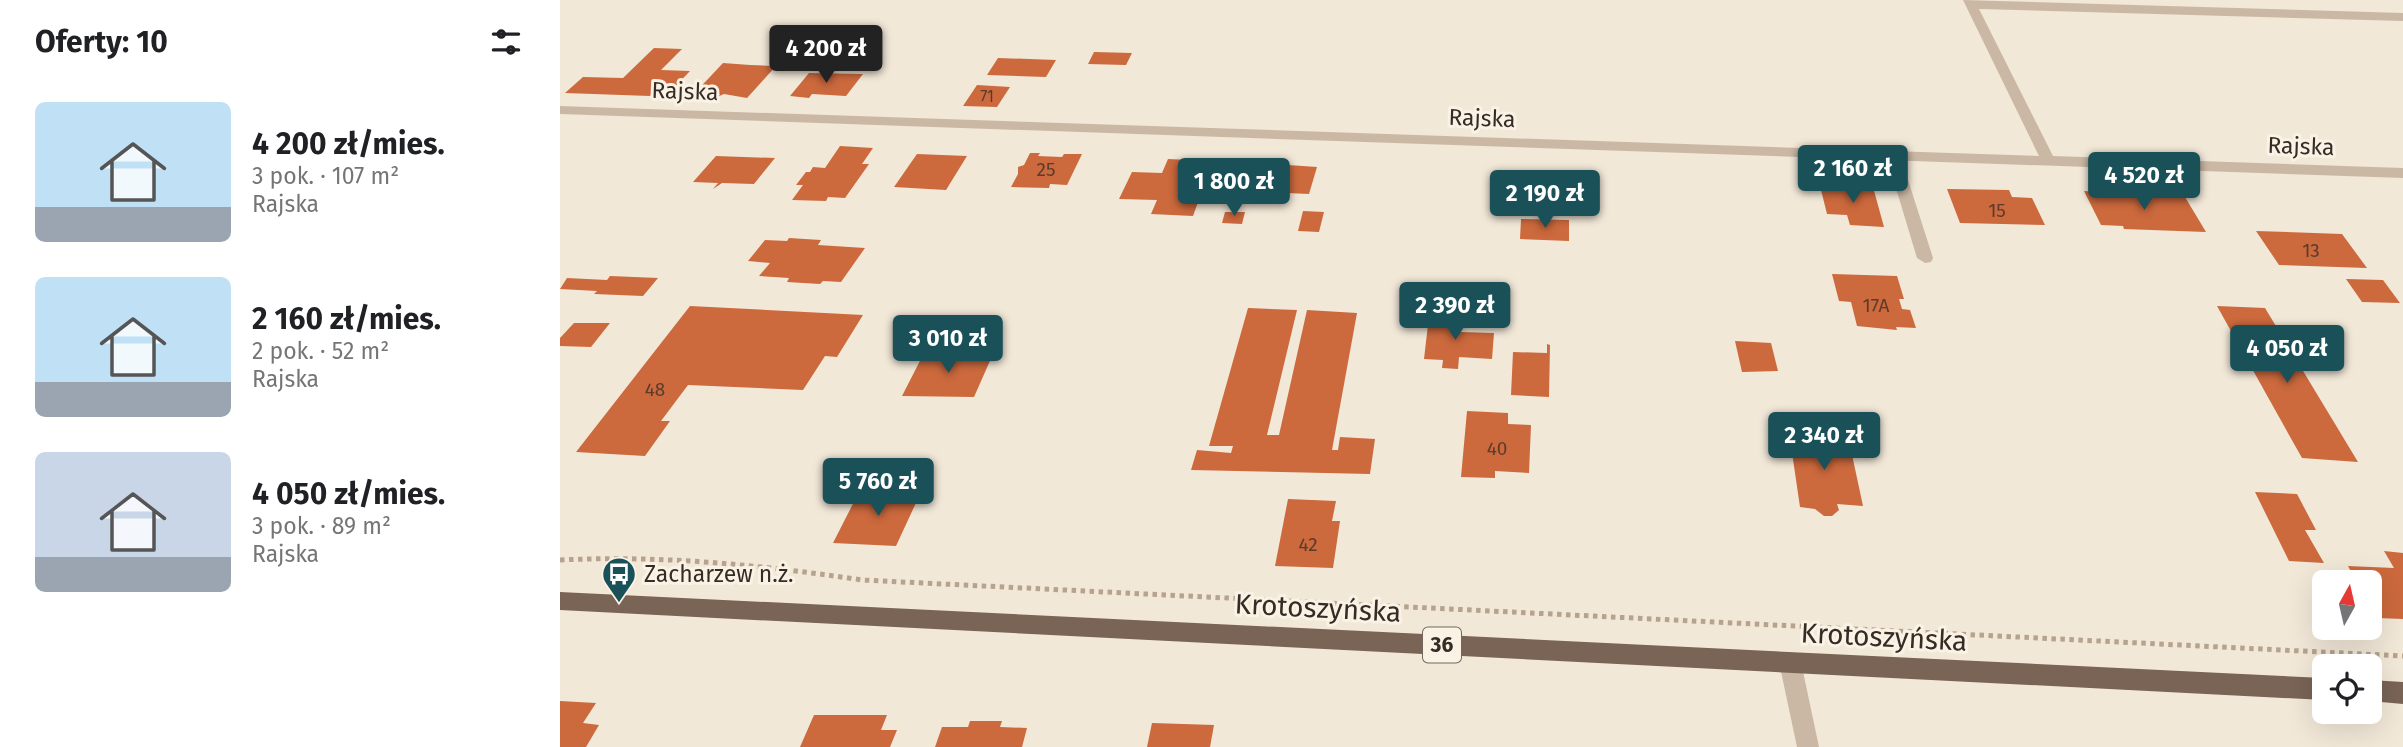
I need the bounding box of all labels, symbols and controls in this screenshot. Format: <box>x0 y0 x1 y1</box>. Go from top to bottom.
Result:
icon: filters <box>487 23 525 61</box>
text: Oferty: 10 <box>35 24 168 60</box>
pin: 4 200 zł <box>754 25 898 85</box>
text: 4 200 zł <box>785 34 867 62</box>
street label: Rajska <box>651 76 719 106</box>
house number: 71 <box>980 87 994 106</box>
street label: Rajska <box>1448 103 1516 133</box>
text: 4 200 zł/mies. <box>252 126 445 162</box>
icon: home <box>91 130 175 214</box>
street label: Rajska <box>2267 131 2335 161</box>
pin: 2 160 zł <box>1781 146 1925 205</box>
pin: 4 520 zł <box>2072 152 2216 212</box>
text: 2 160 zł <box>1814 154 1892 182</box>
house number: 25 <box>1037 158 1055 181</box>
pin: 1 800 zł <box>1162 158 1306 218</box>
text: 4 520 zł <box>2104 161 2184 189</box>
text: 3 pok. · 107 m² <box>252 162 399 190</box>
text: 1 800 zł <box>1194 167 1274 195</box>
pin: 2 190 zł <box>1473 170 1617 230</box>
text: 2 190 zł <box>1506 179 1584 207</box>
text: Rajska <box>252 190 319 218</box>
house number: 15 <box>1988 199 2006 222</box>
house number: 13 <box>2302 239 2320 262</box>
pin: 2 390 zł <box>1383 282 1527 342</box>
text: 2 390 zł <box>1415 291 1495 319</box>
house number: 17A <box>1863 294 1890 317</box>
text: 2 160 zł/mies. <box>252 301 441 337</box>
icon: home <box>91 305 175 389</box>
pin: 3 010 zł <box>876 316 1020 375</box>
text: 3 010 zł <box>909 324 987 352</box>
pin: 4 050 zł <box>2215 326 2359 385</box>
text: 4 050 zł <box>2246 334 2328 362</box>
text: 2 pok. · 52 m² <box>252 337 389 365</box>
text: Rajska <box>252 365 319 393</box>
house number: 48 <box>645 378 665 401</box>
pin: 2 340 zł <box>1752 412 1896 472</box>
text: 2 340 zł <box>1784 421 1864 449</box>
house number: 40 <box>1487 437 1507 460</box>
pin: 5 760 zł <box>806 458 950 518</box>
text: 5 760 zł <box>839 467 917 495</box>
text: 4 050 zł/mies. <box>252 476 445 512</box>
icon: home <box>91 480 175 564</box>
text: 3 pok. · 89 m² <box>252 512 391 540</box>
house number: 42 <box>1298 533 1318 556</box>
text: Rajska <box>252 540 319 568</box>
bus stop icon: Zacharzew n.ż. <box>600 555 638 604</box>
place label: Zacharzew n.ż. <box>644 560 793 588</box>
north arrow <box>2312 570 2382 640</box>
map controls <box>2312 570 2382 724</box>
street label: Krotoszyńska <box>1234 587 1402 629</box>
street label: Krotoszyńska <box>1800 616 1968 658</box>
road number: 36 <box>1423 628 1461 662</box>
button: locate <box>2312 654 2382 724</box>

